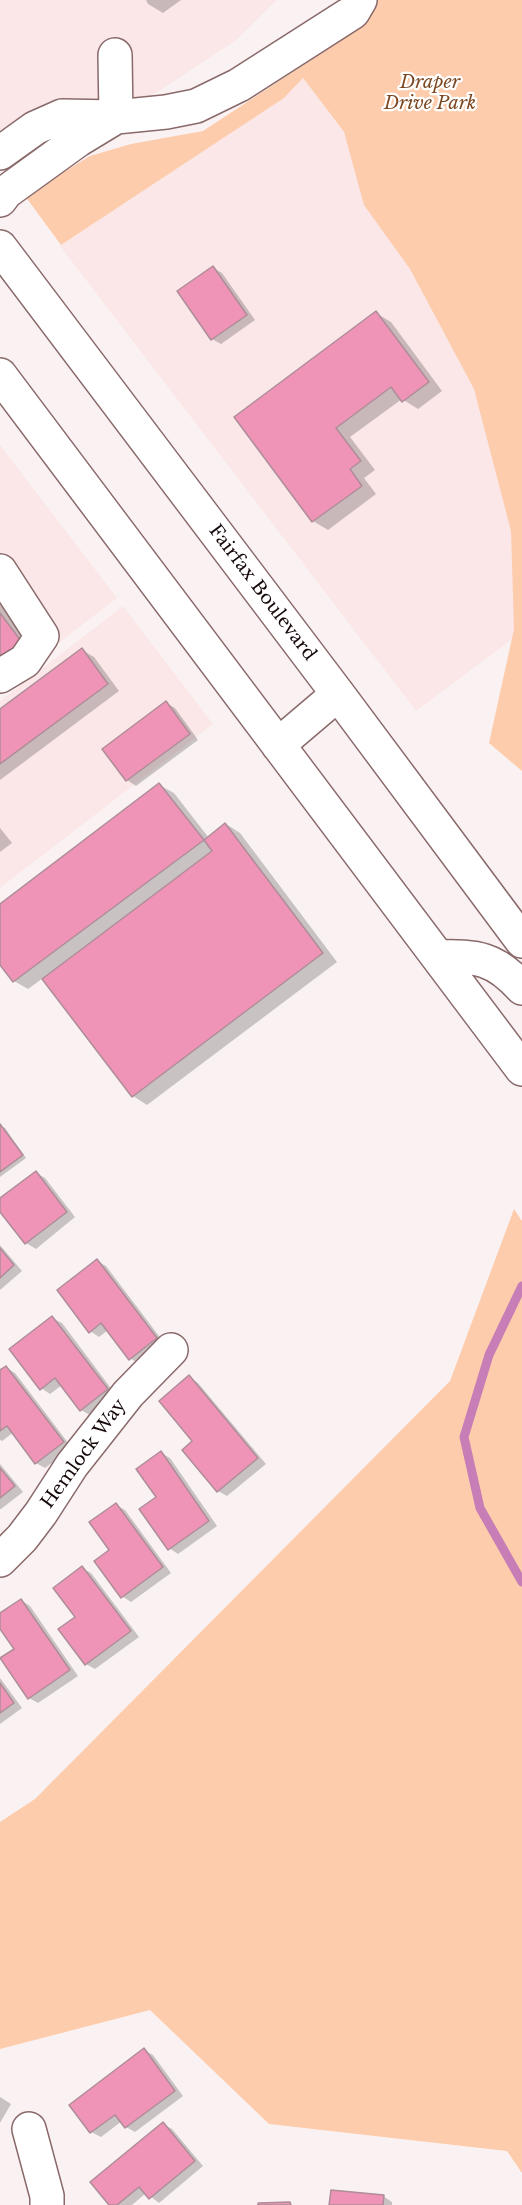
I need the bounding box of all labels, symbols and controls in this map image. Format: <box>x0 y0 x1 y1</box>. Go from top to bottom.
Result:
park label: Draper Drive Park <box>384 72 476 115</box>
street label: Fairfax Boulevard <box>204 521 320 665</box>
street label: Hemlock Way <box>37 1395 131 1513</box>

